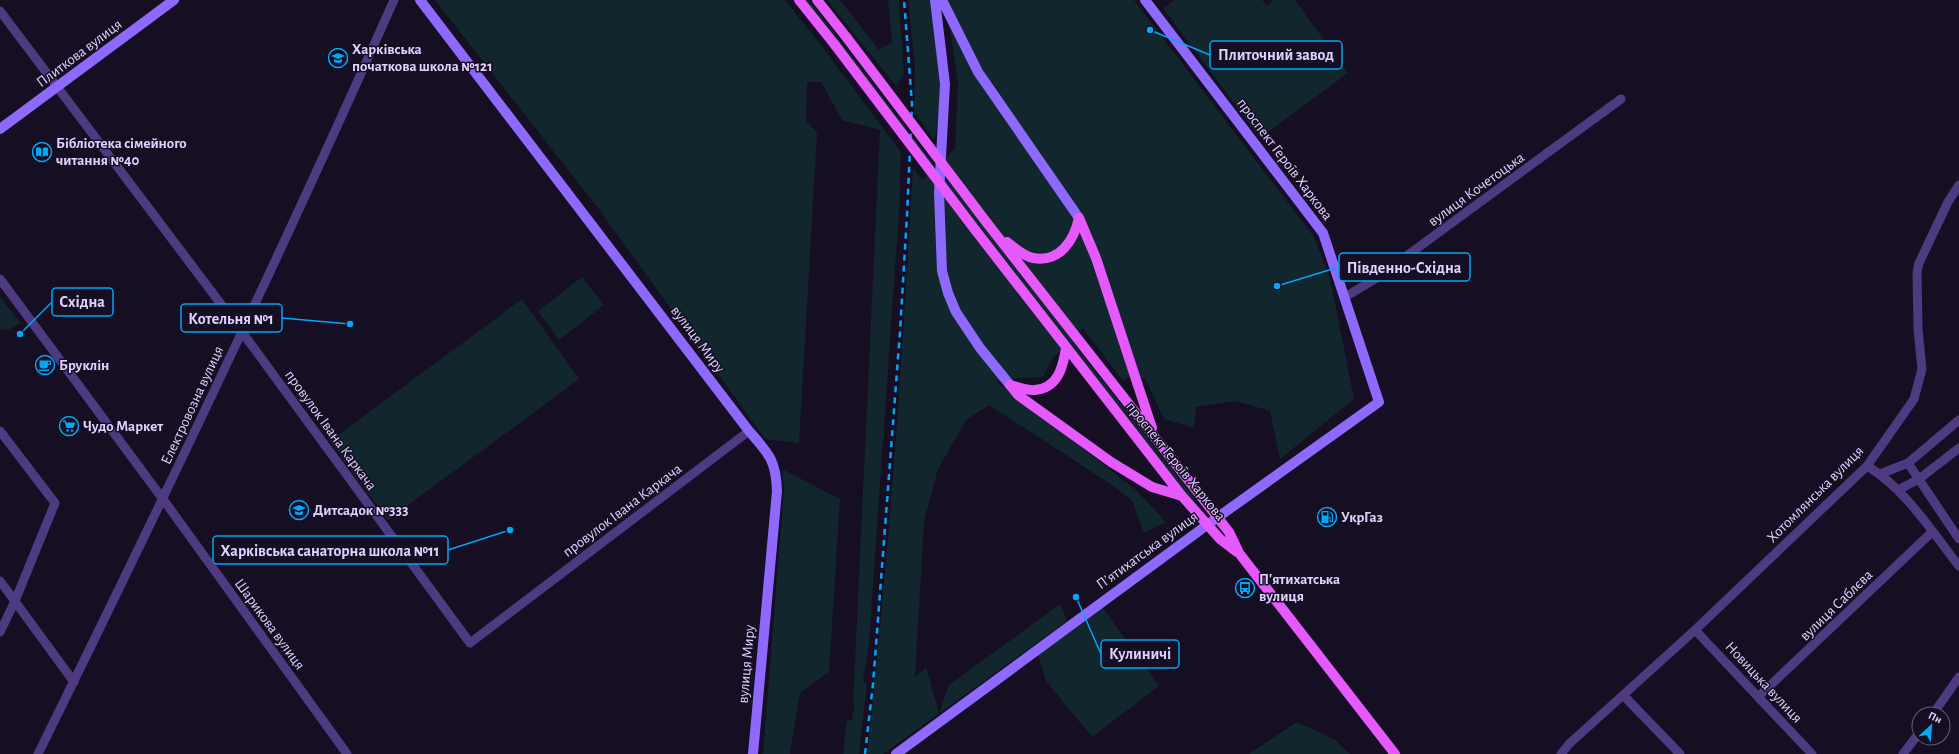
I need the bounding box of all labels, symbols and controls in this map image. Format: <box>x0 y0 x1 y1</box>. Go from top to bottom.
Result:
street label: Плиткова вулиця <box>34 17 125 90</box>
callout: Плиточний завод <box>1210 41 1342 69</box>
place label: Харківська початкова школа №121 <box>352 42 493 74</box>
school or university icon: Харківська початкова школа №121 <box>327 47 349 69</box>
text: Плиточний завод <box>1218 47 1334 63</box>
street label: проспект Героїв Харкова <box>1234 96 1335 223</box>
place label: Бібліотека сімейного читання №40 <box>56 136 187 168</box>
library icon: Бібліотека сімейного читання №40 <box>31 141 53 163</box>
street label: вулиця Кочетоцька <box>1426 150 1527 229</box>
callout: Південно-Східна <box>1339 253 1470 281</box>
text: Південно-Східна <box>1347 260 1462 276</box>
callout: Східна <box>52 288 113 316</box>
text: Східна <box>59 294 105 310</box>
street label: вулиця Миру <box>668 303 728 376</box>
callout: Котельня №1 <box>181 304 282 332</box>
text: Котельня №1 <box>188 311 274 327</box>
street label: Електровозна вулиця <box>158 344 226 467</box>
cafe icon: Бруклін <box>34 354 56 376</box>
place label: Бруклін <box>59 358 109 373</box>
street label: провулок Івана Каркача <box>282 367 379 493</box>
street label: проспект Героїв Харкова <box>1123 399 1228 524</box>
supermarket icon: Чудо Маркет <box>58 415 80 437</box>
place label: Чудо Маркет <box>83 419 163 434</box>
street label: Хотомлянська вулиця <box>1764 443 1867 546</box>
street label: провулок Івана Каркача <box>560 461 685 560</box>
school or university icon: Дитсадок №333 <box>288 499 310 521</box>
place label: Дитсадок №333 <box>313 503 408 518</box>
fuel station icon: УкрГаз <box>1316 506 1338 528</box>
street label: П’ятихатська вулиця <box>1094 509 1201 592</box>
place label: УкрГаз <box>1341 510 1383 525</box>
callout: Харківська санаторна школа №11 <box>213 536 448 564</box>
text: Харківська санаторна школа №11 <box>220 543 440 559</box>
street label: вулиця Саблєва <box>1797 567 1876 644</box>
place label: П'ятихатська вулиця <box>1259 572 1340 604</box>
street label: Шарикова вулиця <box>232 576 308 673</box>
bus stop icon: П'ятихатська вулиця <box>1234 577 1256 599</box>
street label: вулиця Миру <box>736 623 757 704</box>
street label: Новицька вулиця <box>1722 639 1805 726</box>
callout: Кулиничі <box>1101 640 1179 668</box>
text: Кулиничі <box>1109 646 1171 663</box>
north arrow <box>1911 706 1951 746</box>
text: Пн <box>1927 710 1944 725</box>

